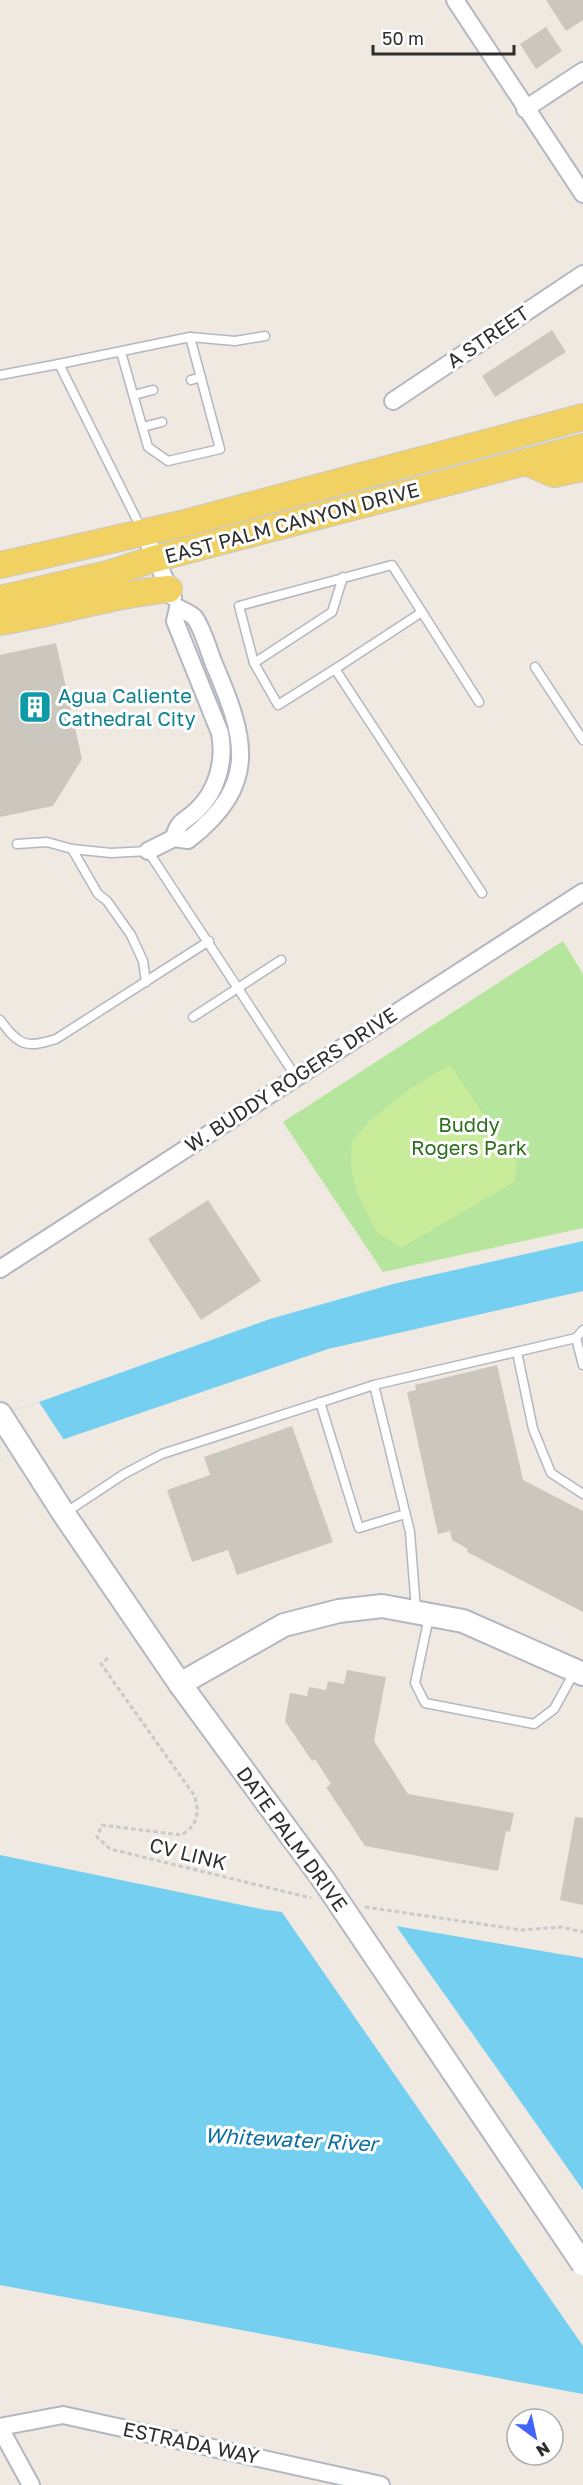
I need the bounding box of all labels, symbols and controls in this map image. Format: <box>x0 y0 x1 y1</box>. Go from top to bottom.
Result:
scale bar <box>373 18 514 56</box>
text: 50 m <box>382 27 424 49</box>
street label: A STREET <box>442 300 533 372</box>
street label: EAST PALM CANYON DRIVE <box>162 476 422 568</box>
place label: Agua Caliente Cathedral City <box>58 683 196 730</box>
building icon: Agua Caliente Cathedral City <box>17 689 53 725</box>
street label: W. BUDDY ROGERS DRIVE <box>180 1002 401 1157</box>
park label: Buddy Rogers Park <box>411 1112 527 1159</box>
street label: DATE PALM DRIVE <box>232 1761 353 1915</box>
street label: CV LINK <box>147 1832 229 1874</box>
water label: Whitewater River <box>204 2121 381 2157</box>
north arrow <box>505 2407 565 2467</box>
street label: ESTRADA WAY <box>121 2416 262 2468</box>
text: N <box>533 2438 554 2461</box>

